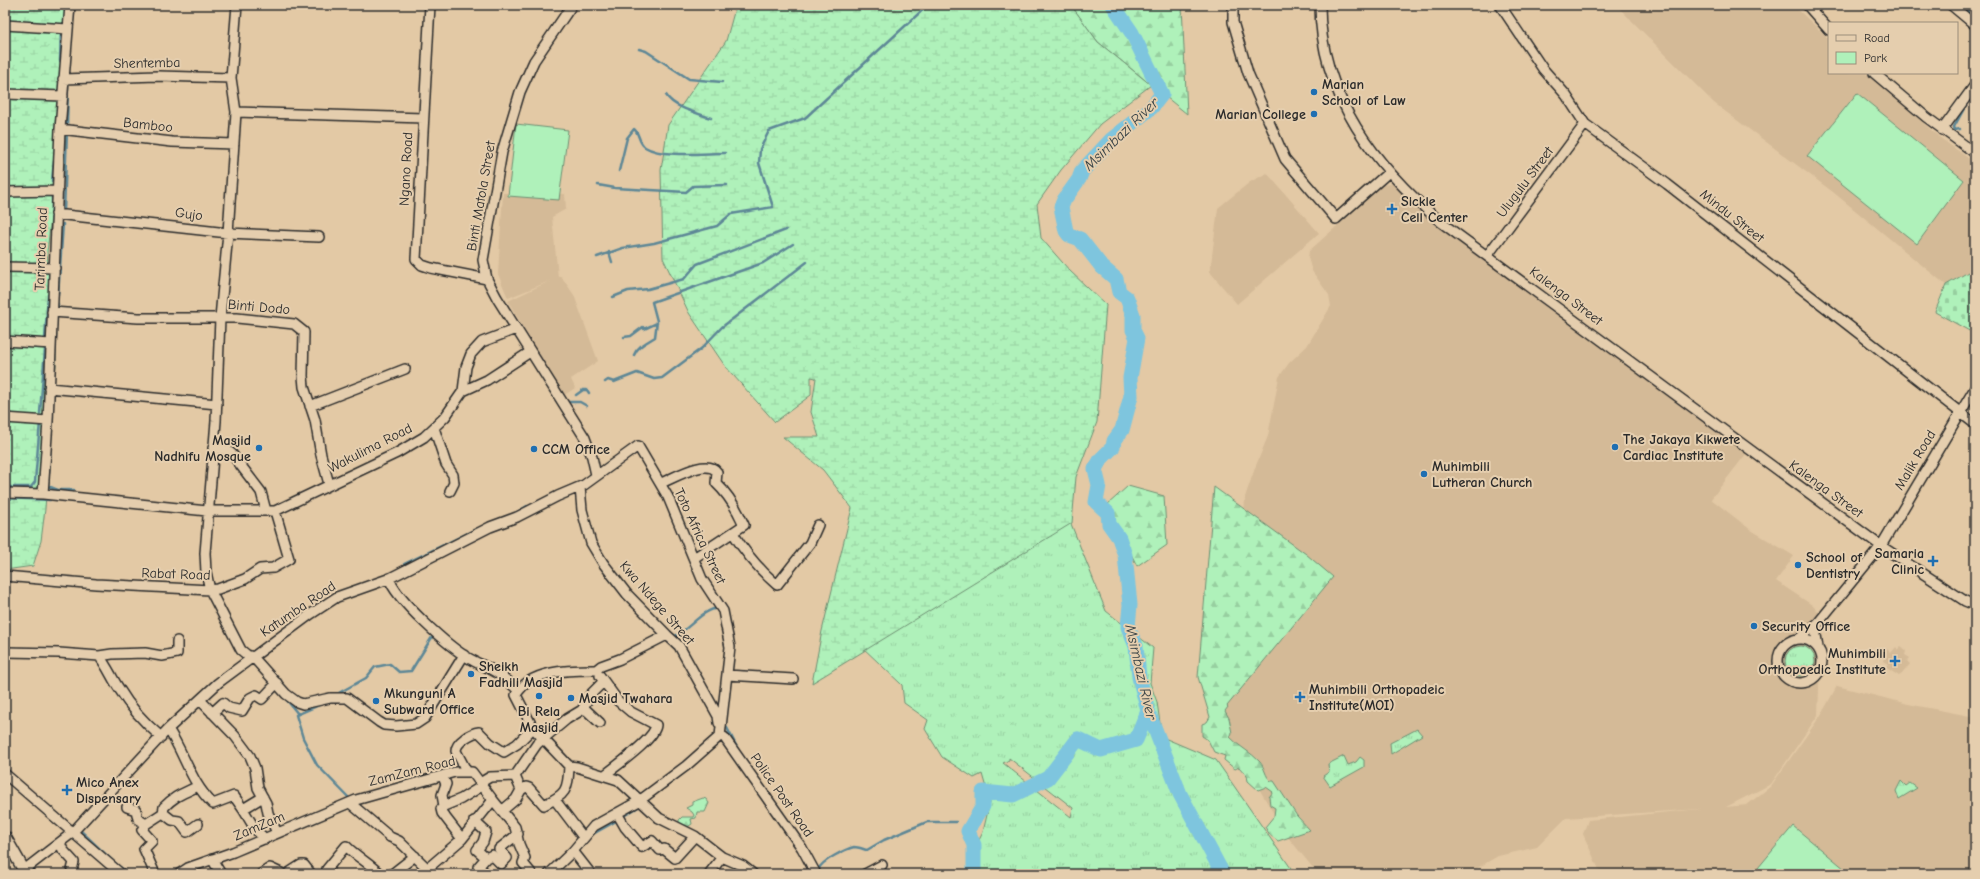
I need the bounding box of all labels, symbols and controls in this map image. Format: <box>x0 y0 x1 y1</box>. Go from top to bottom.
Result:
legend <box>1828 22 1958 74</box>
text: Road <box>1864 31 1890 45</box>
text: Park <box>1864 51 1887 65</box>
street label: Shentemba <box>113 54 181 72</box>
place label: Marian School of Law <box>1322 76 1406 109</box>
marker: Marian School of Law <box>1309 87 1319 97</box>
water label: Msimbazi River <box>1079 93 1163 175</box>
place label: Marian College <box>1215 106 1306 123</box>
marker: Marian College <box>1309 109 1319 119</box>
street label: Bamboo <box>122 114 174 136</box>
street label: Ngano Road <box>396 132 416 206</box>
street label: Binti Matola Street <box>463 139 499 252</box>
street label: Ulugulu Street <box>1493 142 1558 221</box>
street label: Mindu Street <box>1696 186 1768 247</box>
place label: Sickle Cell Center <box>1401 193 1468 226</box>
marker: Sickle Cell Center <box>1386 203 1398 215</box>
street label: Gujo <box>174 204 204 224</box>
street label: Tarimba Road <box>31 207 51 291</box>
street label: Kalenga Street <box>1526 263 1607 330</box>
street label: Binti Dodo <box>227 296 291 318</box>
street label: Wakulima Road <box>325 419 415 477</box>
street label: Malik Road <box>1890 427 1940 493</box>
place label: The Jakaya Kikwete Cardiac Institute <box>1623 431 1740 464</box>
place label: Masjid Nadhifu Mosque <box>154 432 251 465</box>
place label: CCM Office <box>542 441 610 458</box>
marker: The Jakaya Kikwete Cardiac Institute <box>1610 442 1620 452</box>
marker: Masjid Nadhifu Mosque <box>254 443 264 453</box>
marker: CCM Office <box>529 444 539 454</box>
street label: Kalenga Street <box>1786 456 1867 522</box>
place label: Muhimbili Lutheran Church <box>1432 458 1532 491</box>
marker: Muhimbili Lutheran Church <box>1419 469 1429 479</box>
street label: Toto Africa Street <box>670 486 730 587</box>
place label: Samaria Clinic <box>1875 545 1924 578</box>
place label: School of Dentistry <box>1806 549 1863 582</box>
marker: Samaria Clinic <box>1927 555 1939 567</box>
street label: Kwa Ndege Street <box>616 558 699 649</box>
marker: School of Dentistry <box>1793 560 1803 570</box>
street label: Rabat Road <box>141 564 211 584</box>
street label: Katumba Road <box>257 578 339 640</box>
place label: Security Office <box>1762 618 1850 635</box>
marker: Security Office <box>1749 621 1759 631</box>
water label: Msimbazi River <box>1121 622 1161 722</box>
place label: Muhimbili Orthopaedic Institute <box>1758 645 1886 678</box>
marker: Muhimbili Orthopaedic Institute <box>1889 655 1901 667</box>
place label: Sheikh Fadhili Masjid <box>479 658 563 691</box>
marker: Sheikh Fadhili Masjid <box>466 669 476 679</box>
place label: Muhimbili Orthopadeic Institute(MOI) <box>1309 681 1445 714</box>
place label: Mkunguni A Subward Office <box>384 685 474 718</box>
place label: Masjid Twahara <box>579 690 673 707</box>
marker: Bi Rela Masjid <box>534 691 544 701</box>
marker: Muhimbili Orthopadeic Institute(MOI) <box>1294 691 1306 703</box>
marker: Masjid Twahara <box>566 693 576 703</box>
marker: Mkunguni A Subward Office <box>371 696 381 706</box>
place label: Bi Rela Masjid <box>518 703 560 736</box>
street label: Police Post Road <box>747 750 817 840</box>
street label: ZamZam Road <box>367 752 457 790</box>
place label: Mico Anex Dispensary <box>76 774 142 807</box>
marker: Mico Anex Dispensary <box>61 784 73 796</box>
street label: ZamZam <box>231 808 287 844</box>

